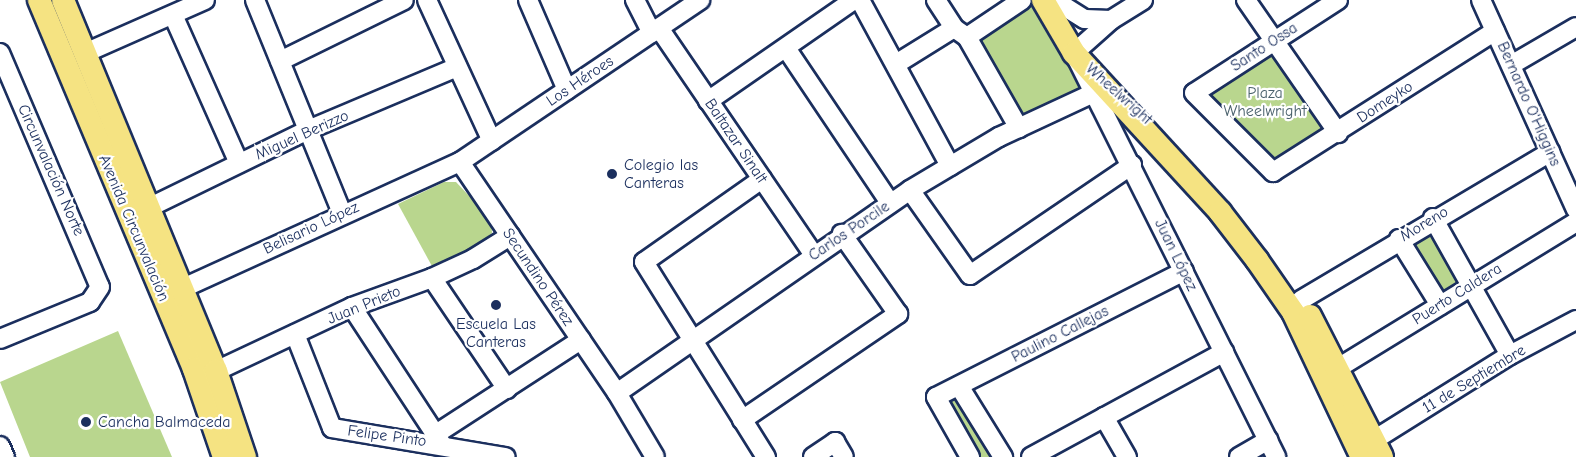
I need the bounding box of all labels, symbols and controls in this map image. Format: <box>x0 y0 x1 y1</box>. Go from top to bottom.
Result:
street label: Santo Ossa <box>1227 18 1301 76</box>
street label: Bernardo O'Higgins <box>1493 39 1565 169</box>
street label: Los Héroes <box>543 52 617 110</box>
street label: Wheelwright <box>1082 59 1156 129</box>
street label: Domeyko <box>1353 77 1417 127</box>
park label: Plaza Wheelwright <box>1223 83 1307 121</box>
street label: Baltazar Sinalt <box>701 95 771 187</box>
street label: Circunvalación Norte <box>13 101 89 239</box>
street label: Miguel Berizzo <box>252 106 352 164</box>
street label: Avenida Circunvalación <box>94 152 174 304</box>
place label: Colegio las Canteras <box>624 155 698 193</box>
marker: Colegio las Canteras <box>605 167 619 181</box>
street label: Belisario López <box>260 197 362 259</box>
street label: Carlos Porcile <box>805 197 893 265</box>
street label: Moreno <box>1396 202 1452 246</box>
street label: Juan López <box>1150 216 1202 294</box>
street label: Secundino Pérez <box>498 225 578 329</box>
street label: Puerto Caldera <box>1409 259 1505 329</box>
street label: Juan Prieto <box>324 282 404 328</box>
marker: Escuela Las Canteras <box>489 298 503 312</box>
street label: Paulino Callejas <box>1008 301 1112 367</box>
place label: Escuela Las Canteras <box>456 314 536 352</box>
street label: 11 de Septiembre <box>1419 341 1529 417</box>
place label: Cancha Balmaceda <box>98 412 230 432</box>
marker: Cancha Balmaceda <box>79 415 93 429</box>
street label: Felipe Pinto <box>346 421 428 451</box>

